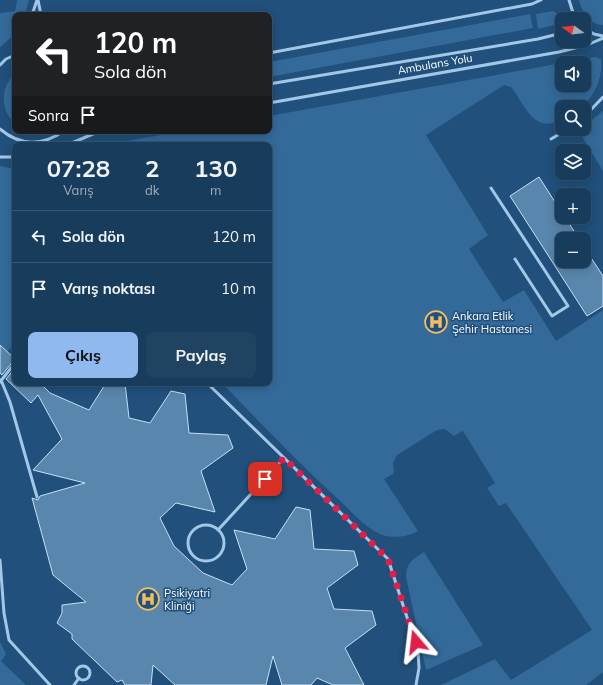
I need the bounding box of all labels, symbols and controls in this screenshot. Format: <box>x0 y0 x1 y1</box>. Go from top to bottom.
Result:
north arrow <box>555 12 591 48</box>
map controls <box>555 12 591 268</box>
text: 120 m <box>94 25 177 60</box>
icon: left <box>28 28 80 80</box>
street label: Ambulans Yolu <box>396 51 474 77</box>
button: sound <box>555 56 591 92</box>
text: Sola dön <box>94 60 167 83</box>
button: search <box>555 100 591 136</box>
icon: arrive <box>77 104 99 126</box>
text: Sonra <box>28 106 69 125</box>
button: layers <box>555 144 591 180</box>
text: 07:28 <box>47 153 110 183</box>
text: 2 <box>145 153 159 183</box>
text: 130 <box>194 153 237 183</box>
text: Varış <box>63 182 94 198</box>
text: dk <box>145 182 159 198</box>
text: m <box>210 182 221 198</box>
button: + <box>555 188 591 224</box>
icon: left <box>28 226 50 248</box>
text: Sola dön <box>62 227 125 246</box>
text: 120 m <box>212 227 256 246</box>
button: − <box>555 232 591 268</box>
icon: arrive <box>28 278 50 300</box>
text: Varış noktası <box>62 279 155 298</box>
text: 10 m <box>221 279 256 298</box>
hospital icon: Ankara Etlik Şehir Hastanesi <box>423 309 449 335</box>
place label: Ankara Etlik Şehir Hastanesi <box>452 309 532 336</box>
button: Çıkış <box>28 332 138 378</box>
button: Paylaş <box>146 332 256 378</box>
pin <box>248 462 282 496</box>
icon: arrive <box>254 468 276 490</box>
hospital icon: Psikiyatri Kliniği <box>135 586 161 612</box>
place label: Psikiyatri Kliniği <box>164 586 210 613</box>
position arrow <box>395 621 437 663</box>

